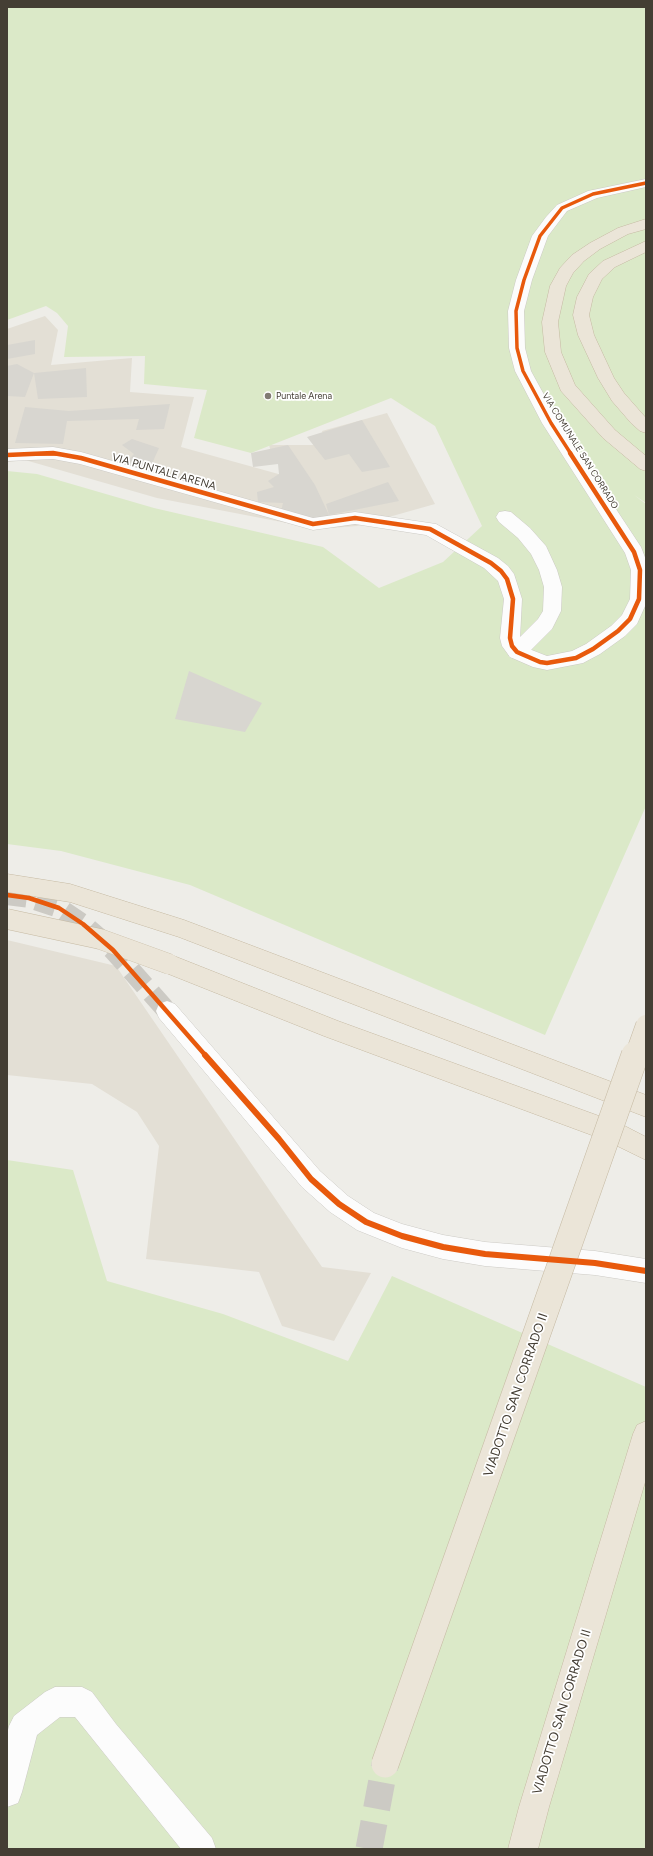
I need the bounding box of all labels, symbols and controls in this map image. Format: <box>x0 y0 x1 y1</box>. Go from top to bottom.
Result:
marker: Puntale Arena <box>263 391 273 401</box>
place label: Puntale Arena <box>276 391 332 401</box>
street label: VIA COMUNALE SAN CORRADO <box>540 391 620 511</box>
street label: VIA PUNTALE ARENA <box>110 451 218 493</box>
street label: VIADOTTO SAN CORRADO II <box>481 1311 551 1479</box>
street label: VIADOTTO SAN CORRADO II <box>529 1628 595 1796</box>

